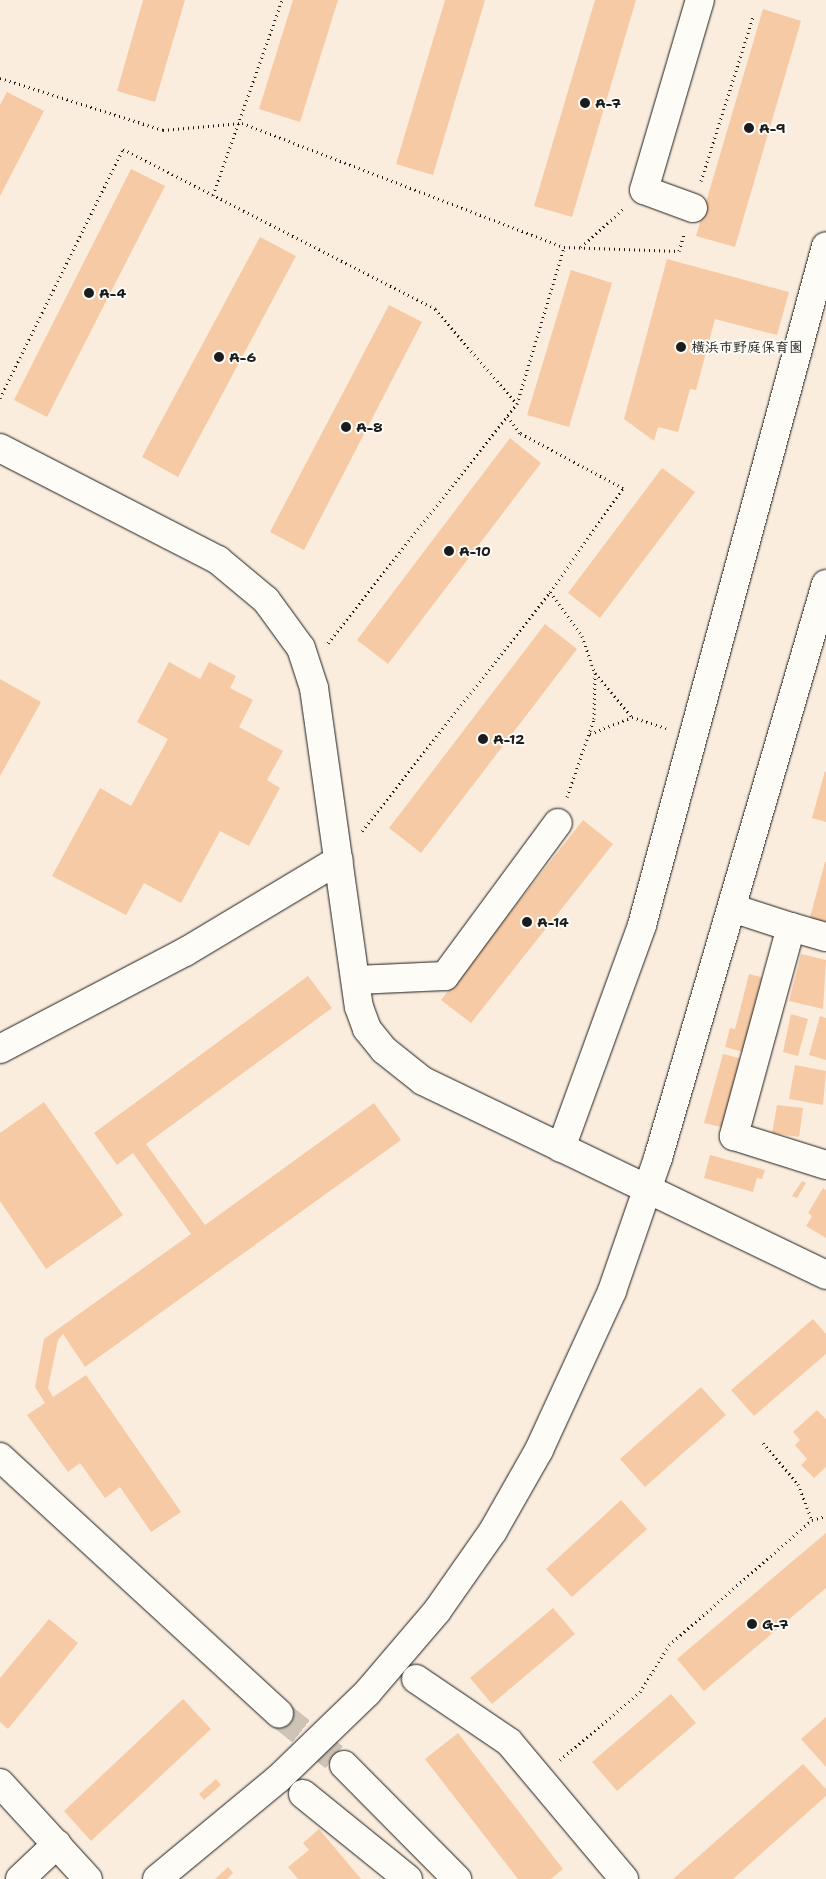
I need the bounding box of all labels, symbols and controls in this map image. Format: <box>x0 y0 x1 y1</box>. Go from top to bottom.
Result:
place label: A-7 <box>595 95 621 111</box>
marker: A-7 <box>579 97 591 109</box>
place label: A-9 <box>759 120 785 136</box>
marker: A-9 <box>743 122 755 134</box>
place label: A-4 <box>99 285 126 301</box>
marker: A-4 <box>83 287 95 299</box>
place label: 横浜市野庭保育園 <box>691 339 803 355</box>
marker: 横浜市野庭保育園 <box>675 341 687 353</box>
place label: A-6 <box>229 349 256 365</box>
marker: A-6 <box>213 351 225 363</box>
place label: A-8 <box>356 419 383 435</box>
marker: A-8 <box>340 421 352 433</box>
place label: A-10 <box>459 543 491 559</box>
marker: A-10 <box>443 545 455 557</box>
place label: A-12 <box>493 731 525 747</box>
marker: A-12 <box>477 733 489 745</box>
place label: A-14 <box>537 914 569 930</box>
marker: A-14 <box>521 916 533 928</box>
place label: G-7 <box>762 1616 789 1632</box>
marker: G-7 <box>746 1618 758 1630</box>

